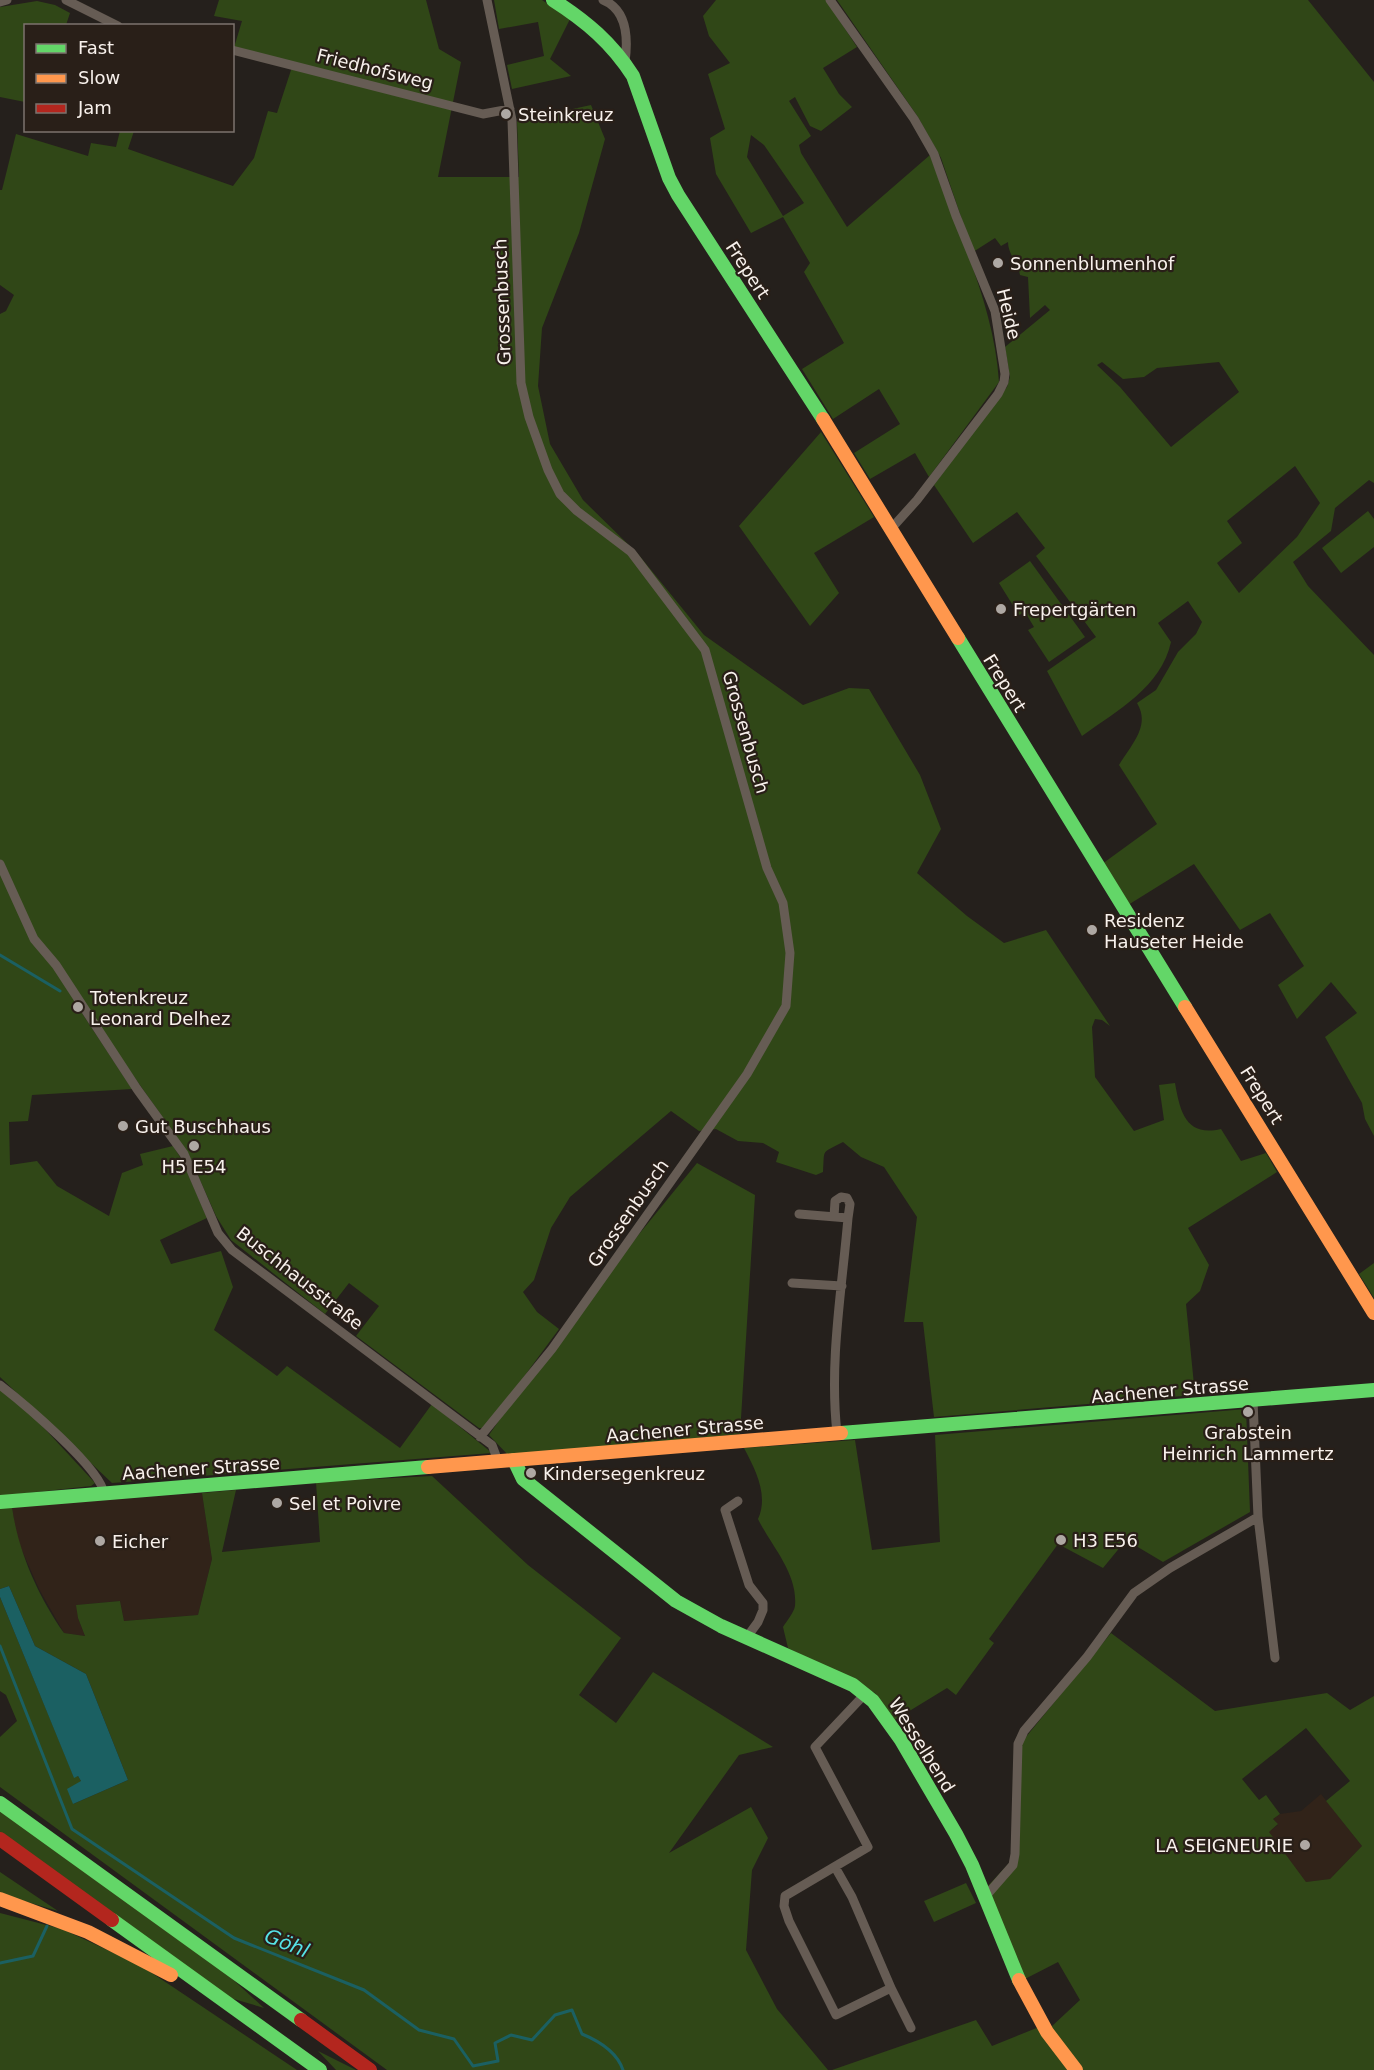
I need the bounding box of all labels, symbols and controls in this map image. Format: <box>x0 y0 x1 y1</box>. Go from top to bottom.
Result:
legend <box>24 24 234 132</box>
text: Fast <box>78 37 114 58</box>
street label: Friedhofsweg <box>315 44 435 94</box>
text: Slow <box>78 67 120 88</box>
text: Jam <box>77 97 112 118</box>
place label: Steinkreuz <box>518 104 613 125</box>
marker: Steinkreuz <box>499 107 513 121</box>
street label: Frepert <box>722 237 774 303</box>
street label: Grossenbusch <box>489 238 515 366</box>
place label: Sonnenblumenhof <box>1010 253 1175 274</box>
marker: Sonnenblumenhof <box>991 256 1005 270</box>
street label: Heide <box>993 286 1025 342</box>
place label: Frepertgärten <box>1013 599 1136 620</box>
marker: Frepertgärten <box>994 602 1008 616</box>
street label: Frepert <box>979 650 1031 716</box>
street label: Grossenbusch <box>718 668 774 796</box>
place label: Residenz Hauseter Heide <box>1104 910 1244 952</box>
marker: Residenz Hauseter Heide <box>1085 923 1099 937</box>
place label: Totenkreuz Leonard Delhez <box>89 987 230 1029</box>
marker: Totenkreuz Leonard Delhez <box>71 1000 85 1014</box>
street label: Frepert <box>1236 1062 1288 1128</box>
place label: Gut Buschhaus <box>135 1116 271 1137</box>
marker: Gut Buschhaus <box>116 1119 130 1133</box>
marker: H5 E54 <box>187 1139 201 1153</box>
street label: Grossenbusch <box>583 1155 673 1271</box>
place label: H5 E54 <box>162 1156 227 1177</box>
street label: Buschhausstraße <box>232 1222 368 1334</box>
street label: Aachener Strasse <box>1090 1373 1250 1407</box>
marker: Grabstein Heinrich Lammertz <box>1241 1405 1255 1419</box>
street label: Aachener Strasse <box>605 1412 765 1446</box>
place label: Grabstein Heinrich Lammertz <box>1162 1422 1334 1464</box>
street label: Aachener Strasse <box>121 1452 281 1484</box>
place label: Kindersegenkreuz <box>543 1463 705 1484</box>
marker: Kindersegenkreuz <box>524 1466 538 1480</box>
place label: Sel et Poivre <box>289 1493 401 1514</box>
marker: Sel et Poivre <box>270 1496 284 1510</box>
place label: H3 E56 <box>1073 1530 1138 1551</box>
place label: Eicher <box>112 1531 169 1552</box>
marker: H3 E56 <box>1054 1533 1068 1547</box>
marker: Eicher <box>93 1534 107 1548</box>
street label: Wesselbend <box>884 1694 960 1796</box>
place label: LA SEIGNEURIE <box>1155 1835 1293 1856</box>
marker: LA SEIGNEURIE <box>1298 1838 1312 1852</box>
water label: Göhl <box>261 1923 313 1963</box>

